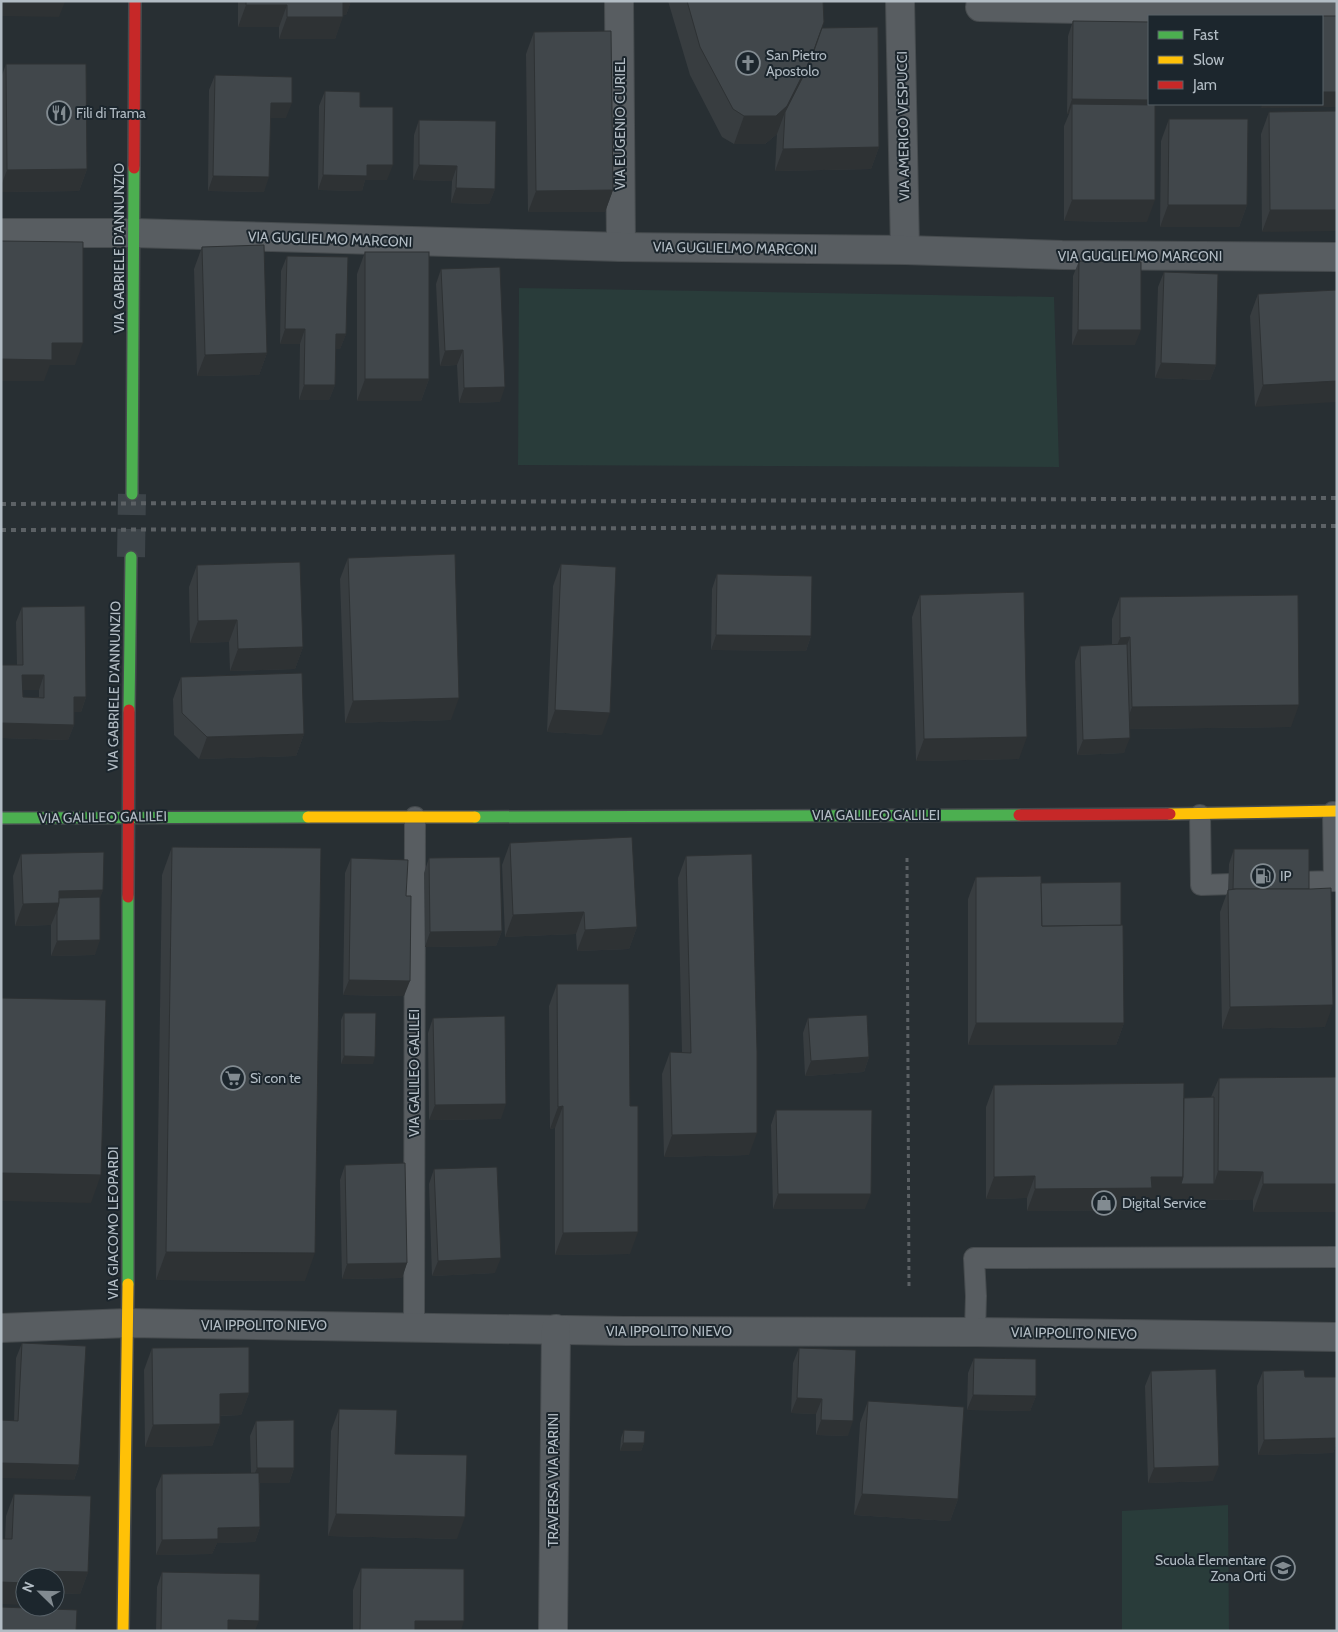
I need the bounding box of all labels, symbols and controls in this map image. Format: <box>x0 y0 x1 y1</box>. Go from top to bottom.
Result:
legend <box>1148 15 1323 105</box>
text: Fast <box>1193 26 1218 44</box>
place label: San Pietro Apostolo <box>766 46 827 80</box>
church icon: San Pietro Apostolo <box>735 50 761 76</box>
street label: VIA AMERIGO VESPUCCI <box>893 51 913 201</box>
text: Slow <box>1193 51 1224 69</box>
street label: VIA EUGENIO CURIEL <box>611 58 629 190</box>
text: Jam <box>1192 76 1217 94</box>
restaurant icon: Fili di Trama <box>46 100 72 126</box>
place label: Fili di Trama <box>76 104 146 122</box>
street label: VIA GABRIELE D'ANNUNZIO <box>110 163 128 333</box>
street label: VIA GUGLIELMO MARCONI <box>247 227 413 251</box>
street label: VIA GUGLIELMO MARCONI <box>653 238 817 258</box>
street label: VIA GUGLIELMO MARCONI <box>1058 247 1222 265</box>
street label: VIA GABRIELE D'ANNUNZIO <box>104 600 124 771</box>
street label: VIA GALILEO GALILEI <box>812 806 940 824</box>
street label: VIA GALILEO GALILEI <box>39 807 167 827</box>
fuel station icon: IP <box>1250 863 1276 889</box>
place label: IP <box>1280 867 1292 885</box>
street label: VIA GALILEO GALILEI <box>405 1009 423 1137</box>
supermarket icon: Sì con te <box>220 1065 246 1091</box>
place label: Sì con te <box>250 1069 301 1087</box>
street label: VIA GIACOMO LEOPARDI <box>104 1146 122 1300</box>
shop icon: Digital Service <box>1091 1190 1117 1216</box>
place label: Digital Service <box>1122 1194 1206 1212</box>
street label: VIA IPPOLITO NIEVO <box>201 1316 327 1334</box>
street label: VIA IPPOLITO NIEVO <box>606 1322 732 1340</box>
street label: VIA IPPOLITO NIEVO <box>1011 1323 1137 1343</box>
street label: TRAVERSA VIA PARINI <box>544 1413 562 1547</box>
place label: Scuola Elementare Zona Orti <box>1155 1551 1266 1585</box>
school or university icon: Scuola Elementare Zona Orti <box>1270 1555 1296 1581</box>
north arrow <box>15 1567 65 1617</box>
text: N <box>18 1579 38 1595</box>

